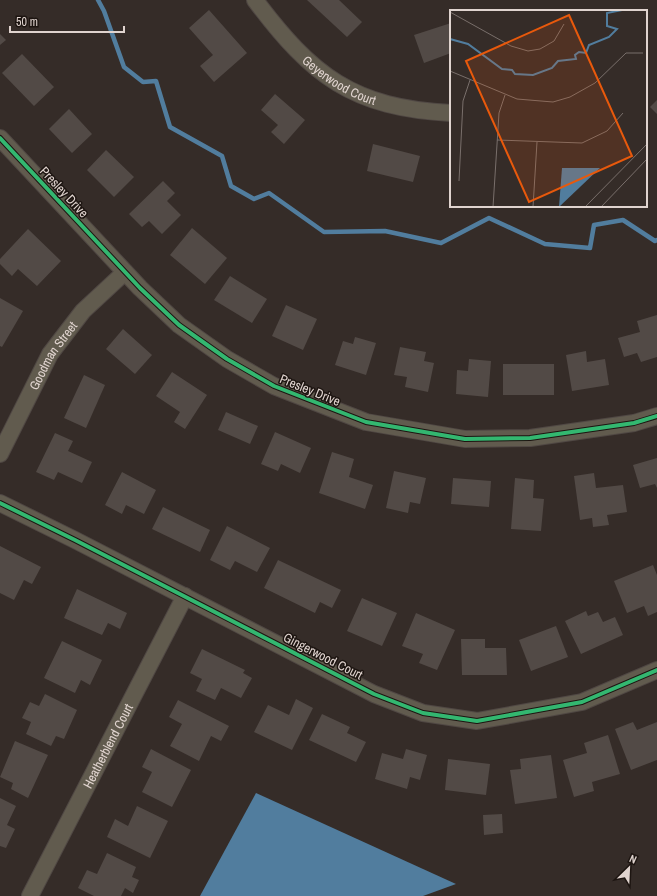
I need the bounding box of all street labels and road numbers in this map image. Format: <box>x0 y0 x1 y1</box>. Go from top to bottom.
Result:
street label: Geyerwood Court <box>299 51 378 109</box>
street label: Presley Drive <box>36 163 92 221</box>
street label: Goodman Street <box>25 318 81 393</box>
street label: Presley Drive <box>277 370 343 410</box>
street label: Gingerwood Court <box>280 629 366 683</box>
street label: Heatherblend Court <box>79 701 137 791</box>

